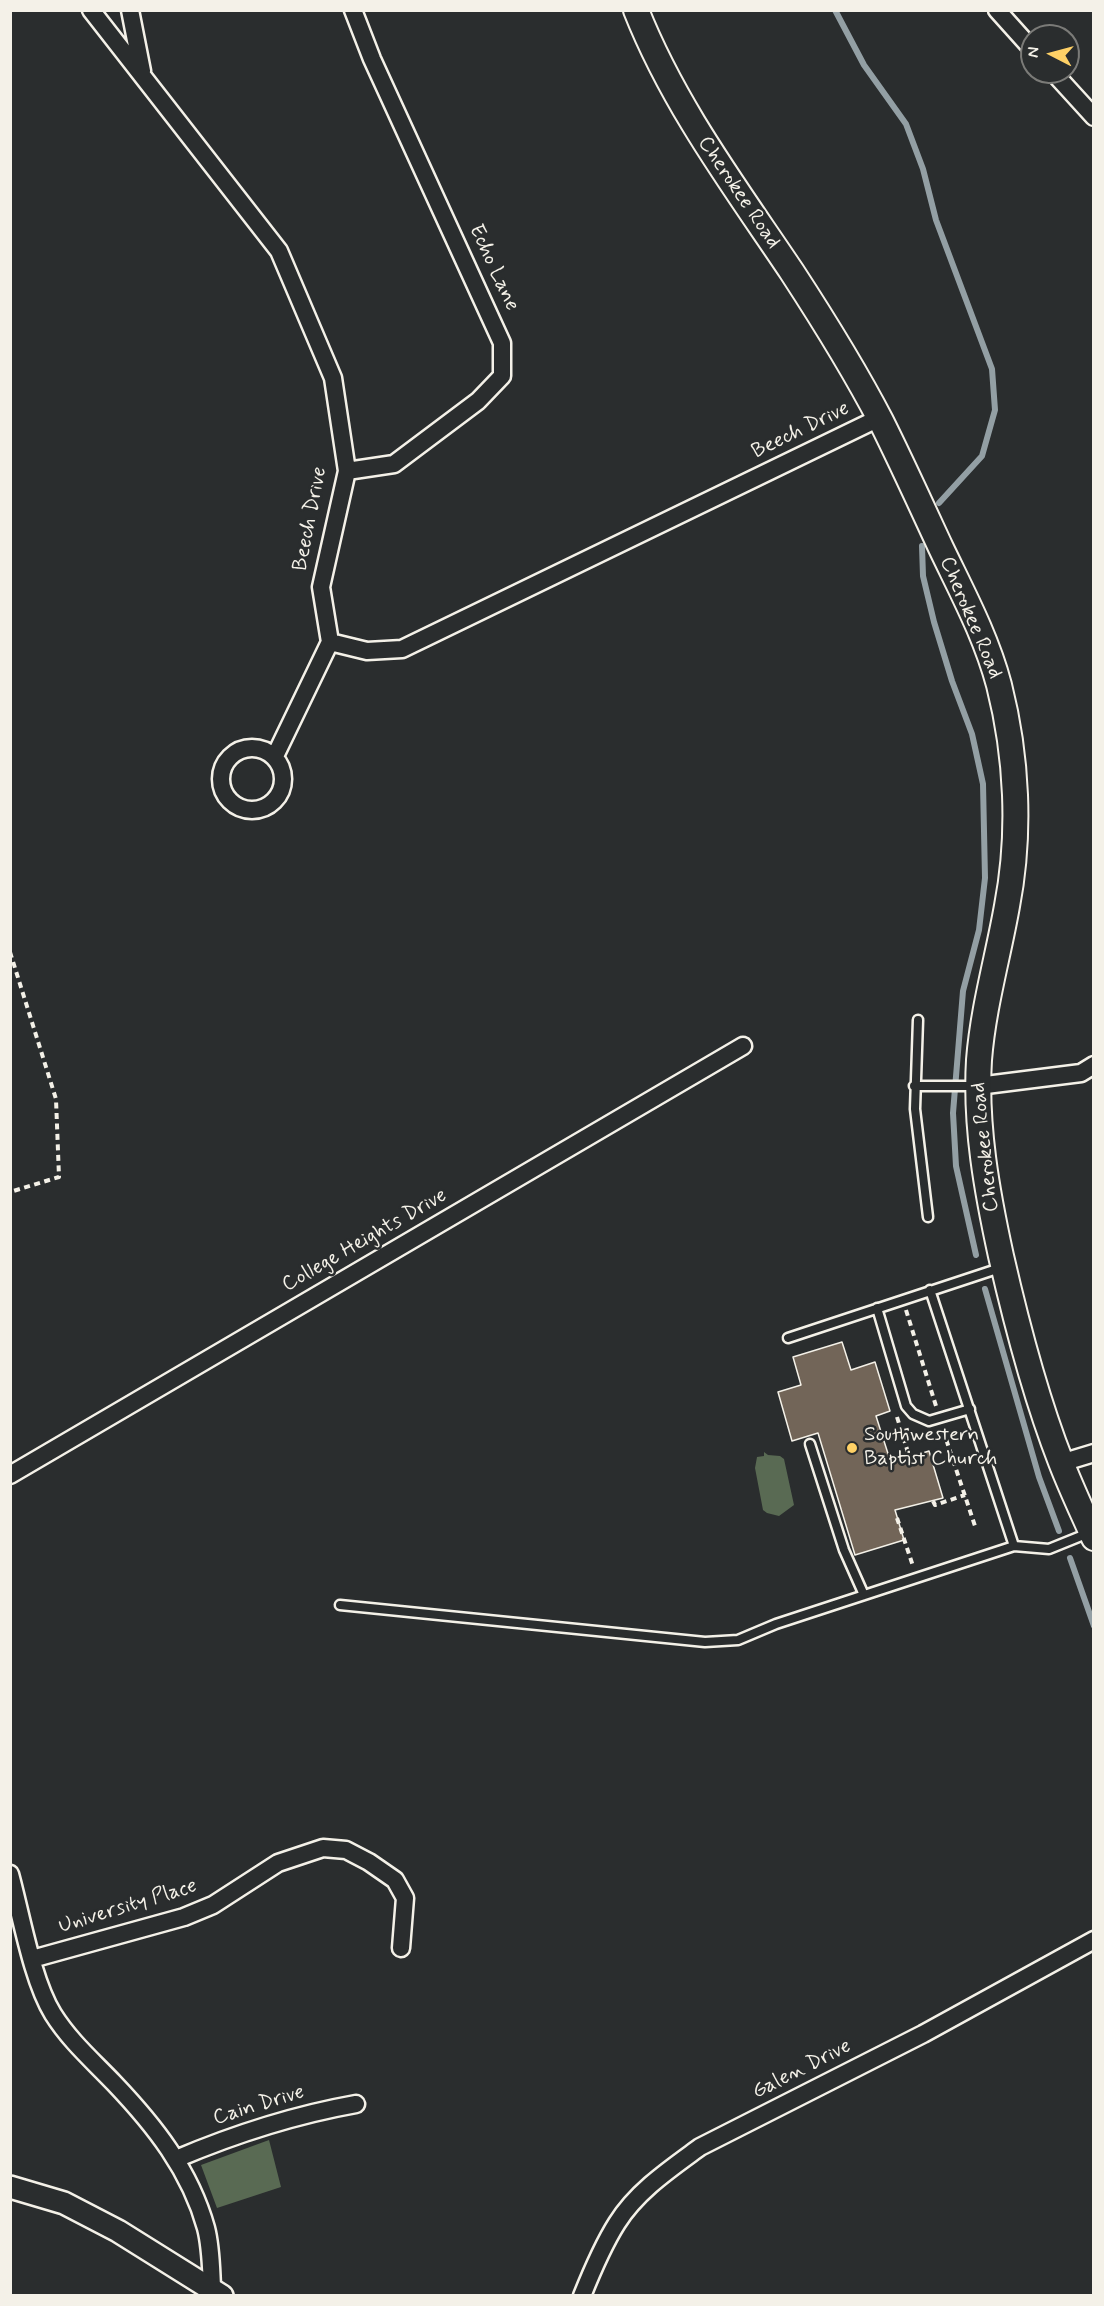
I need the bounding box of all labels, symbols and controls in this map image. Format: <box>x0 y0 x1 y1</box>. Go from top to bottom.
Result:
north arrow <box>1020 24 1080 84</box>
text: N <box>1023 46 1045 59</box>
street label: Cherokee Road <box>691 132 785 254</box>
street label: Echo Lane <box>462 221 524 315</box>
street label: Beech Drive <box>748 397 854 465</box>
street label: Beech Drive <box>289 465 333 573</box>
street label: Cherokee Road <box>933 553 1007 683</box>
street label: Cherokee Road <box>967 1081 1005 1213</box>
street label: College Heights Drive <box>278 1184 452 1298</box>
place label: Southwestern Baptist Church <box>864 1423 997 1473</box>
marker: Southwestern Baptist Church <box>845 1441 859 1455</box>
street label: University Place <box>56 1874 200 1940</box>
street label: Galen Drive <box>748 2034 856 2106</box>
street label: Cain Drive <box>210 2080 308 2132</box>

